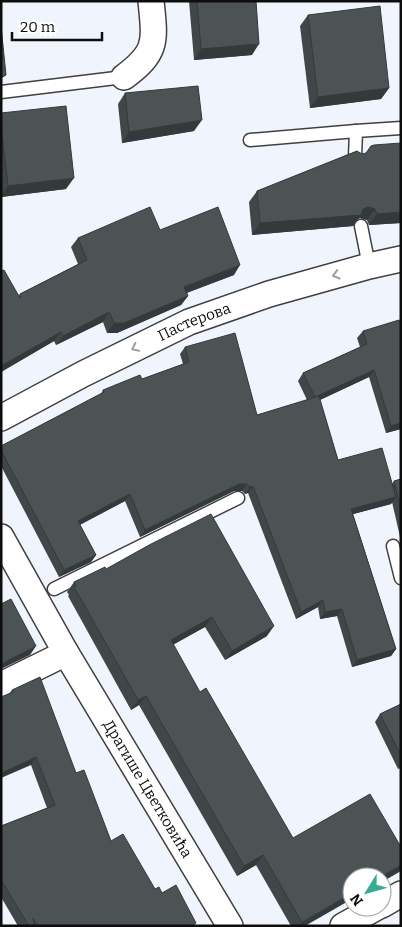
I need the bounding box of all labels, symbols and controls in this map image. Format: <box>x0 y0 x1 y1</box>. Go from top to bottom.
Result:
scale bar <box>12 10 102 42</box>
text: 20 m <box>20 18 56 36</box>
one-way arrow <box>332 269 341 280</box>
street label: Пастерова <box>155 299 233 345</box>
one-way arrow <box>131 342 140 352</box>
street label: Драгише Цветковића <box>99 717 196 861</box>
north arrow <box>342 867 392 917</box>
text: N <box>347 890 367 909</box>

